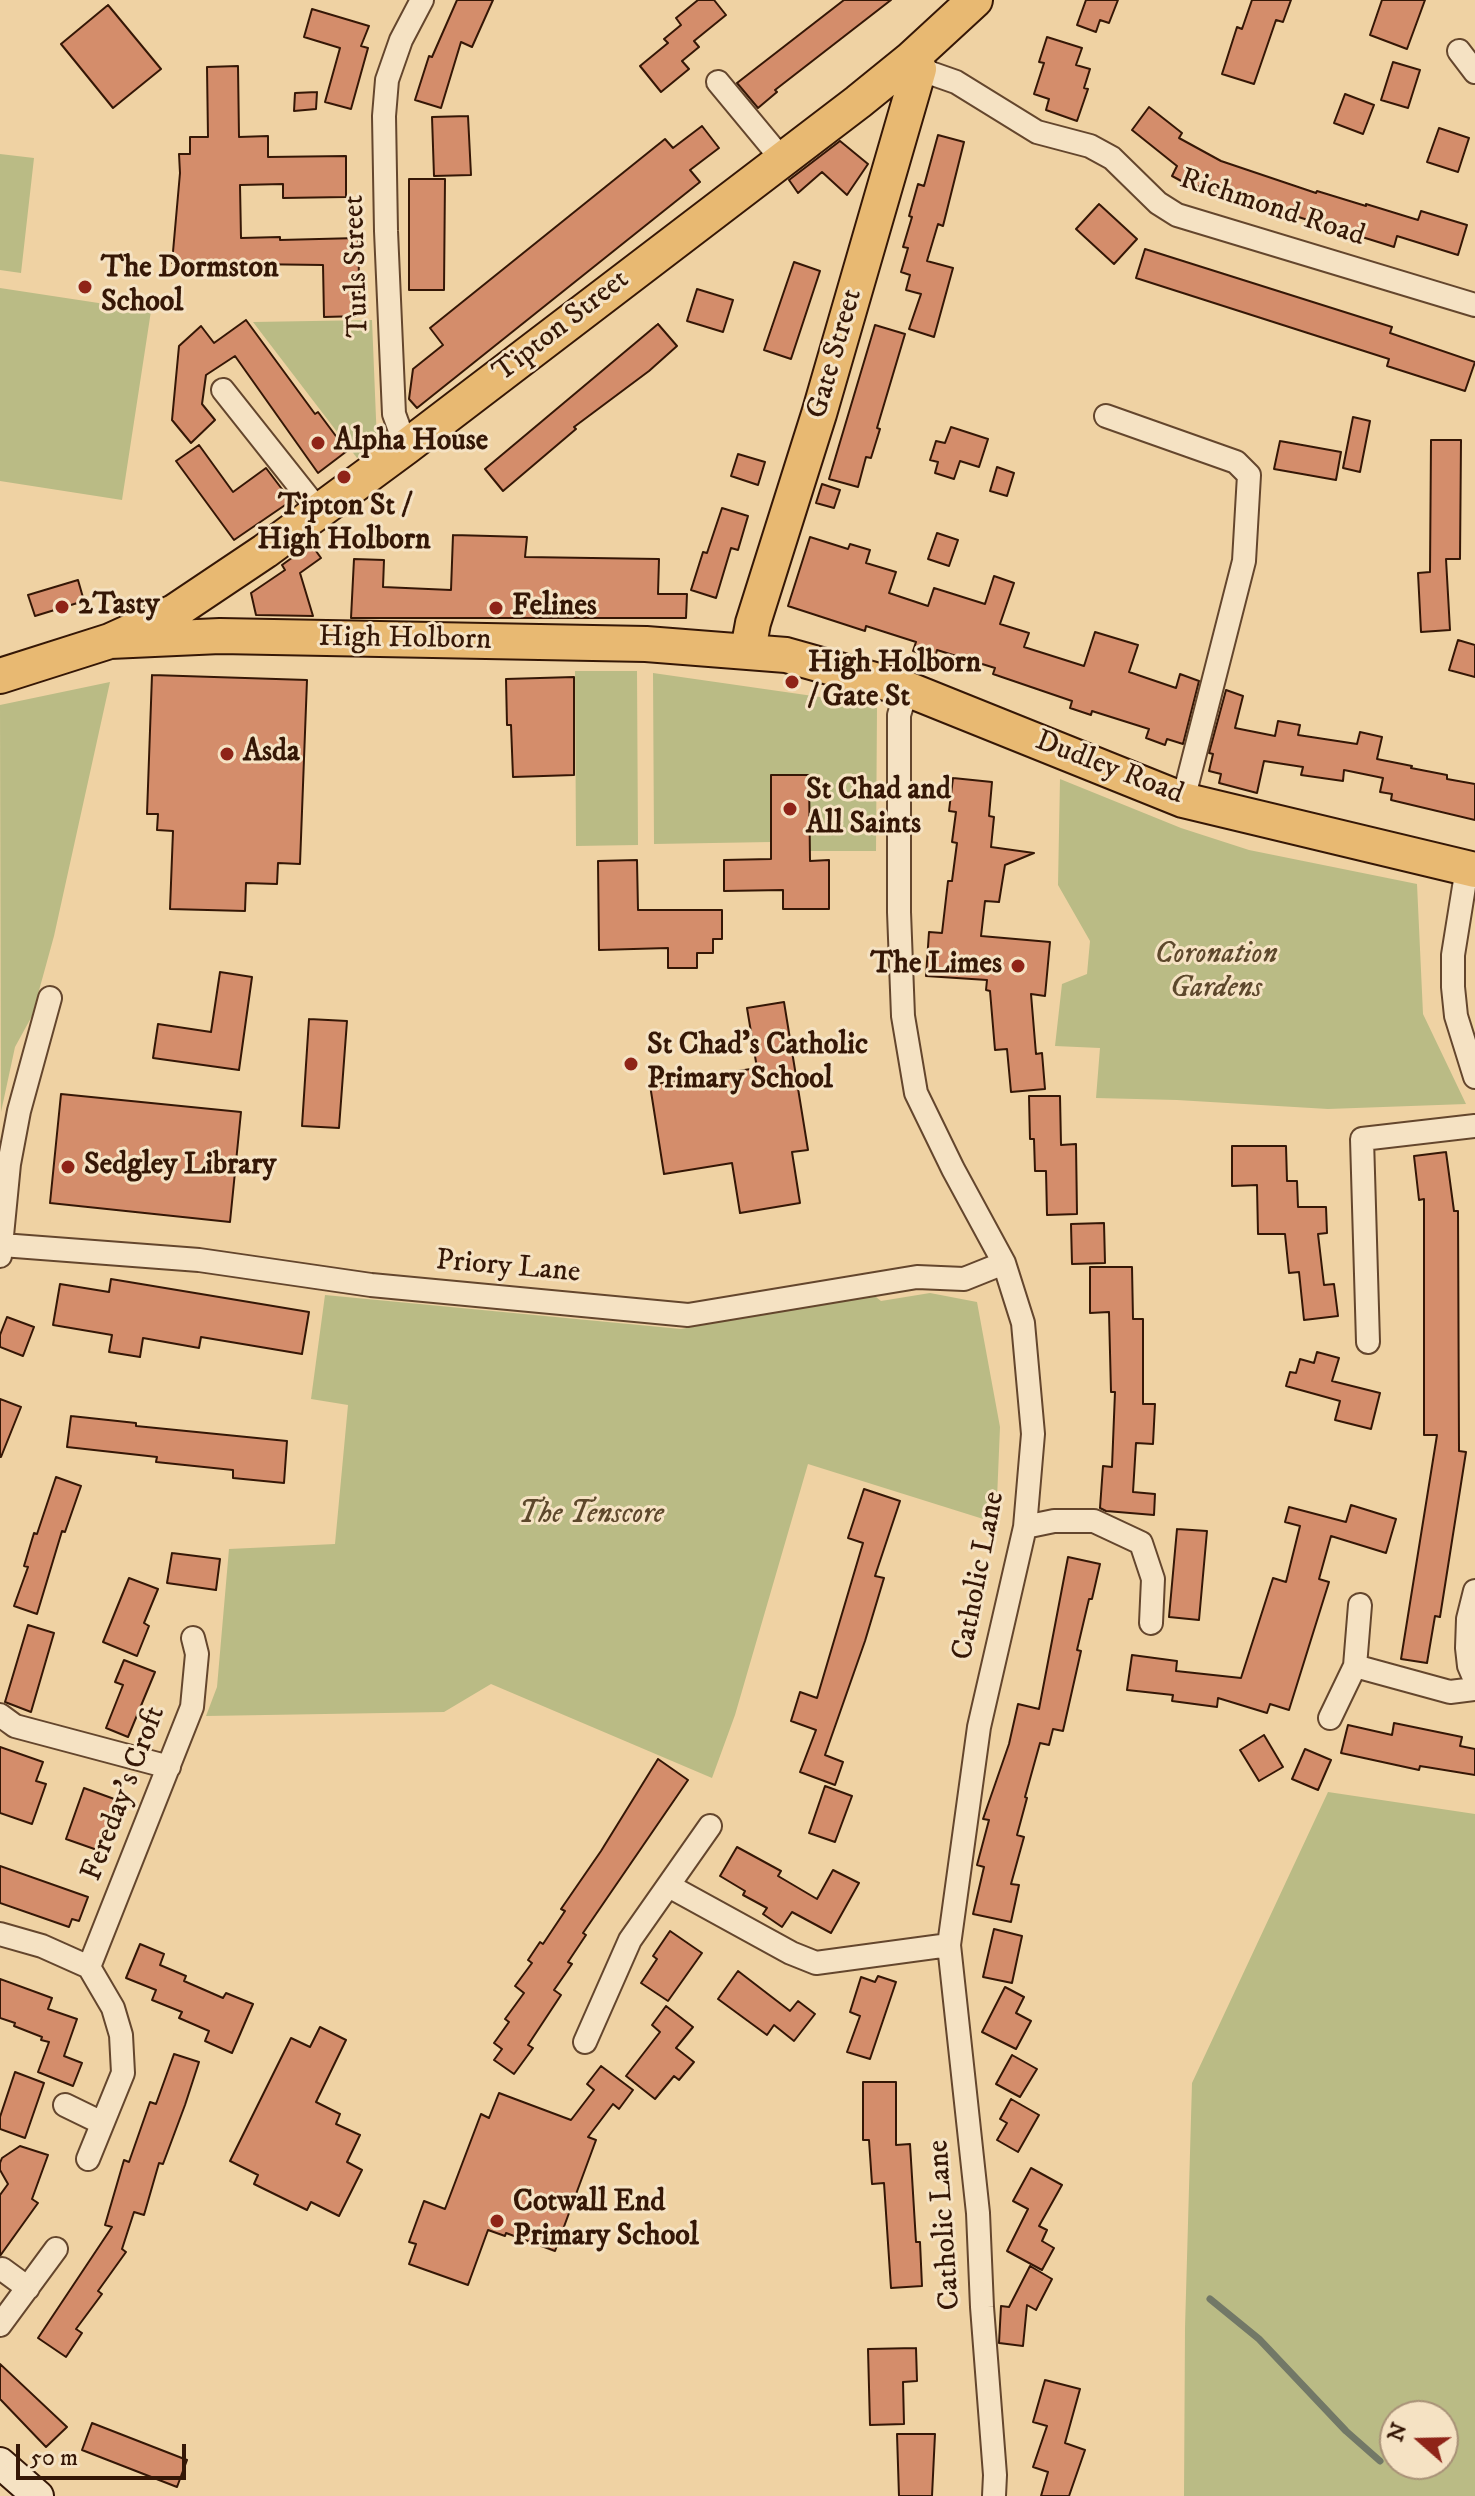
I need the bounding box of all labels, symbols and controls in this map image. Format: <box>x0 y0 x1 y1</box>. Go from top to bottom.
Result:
street label: Richmond Road <box>1175 162 1369 256</box>
street label: Turls Street <box>338 194 378 338</box>
place label: The Dormston School <box>101 252 279 322</box>
street label: Tipton Street <box>487 263 637 391</box>
marker: The Dormston School <box>76 278 94 296</box>
street label: Gate Street <box>800 285 872 423</box>
place label: Alpha House <box>334 425 488 461</box>
marker: Alpha House <box>309 434 327 452</box>
marker: Tipton St / High Holborn <box>335 468 353 486</box>
place label: Tipton St / High Holborn <box>257 490 431 560</box>
place label: 2Tasty <box>78 589 159 625</box>
place label: Felines <box>512 590 597 626</box>
marker: 2Tasty <box>53 598 71 616</box>
marker: Felines <box>487 599 505 617</box>
street label: High Holborn <box>318 620 492 660</box>
place label: High Holborn / Gate St <box>808 647 981 718</box>
marker: High Holborn / Gate St <box>783 673 801 691</box>
street label: Dudley Road <box>1030 724 1188 814</box>
place label: Asda <box>243 736 300 772</box>
marker: Asda <box>218 745 236 763</box>
place label: St Chad and All Saints <box>806 774 951 844</box>
marker: St Chad and All Saints <box>781 800 799 818</box>
park label: Coronation Gardens <box>1154 938 1278 1008</box>
place label: The Limes <box>871 948 1002 984</box>
marker: The Limes <box>1009 957 1027 975</box>
place label: St Chad's Catholic Primary School <box>647 1029 868 1100</box>
marker: St Chad's Catholic Primary School <box>622 1055 640 1073</box>
place label: Sedgley Library <box>84 1149 276 1185</box>
marker: Sedgley Library <box>59 1158 77 1176</box>
street label: Priory Lane <box>434 1244 582 1292</box>
street label: Catholic Lane <box>946 1489 1014 1663</box>
park label: The Tenscore <box>518 1498 664 1534</box>
street label: Fereday's Croft <box>75 1702 175 1886</box>
street label: Catholic Lane <box>922 2139 970 2311</box>
place label: Cotwall End Primary School <box>513 2186 699 2256</box>
marker: Cotwall End Primary School <box>488 2212 506 2230</box>
north arrow <box>1379 2400 1459 2480</box>
text: N <box>1382 2419 1414 2445</box>
scale bar <box>20 2428 190 2478</box>
text: 50 m <box>30 2443 78 2473</box>

